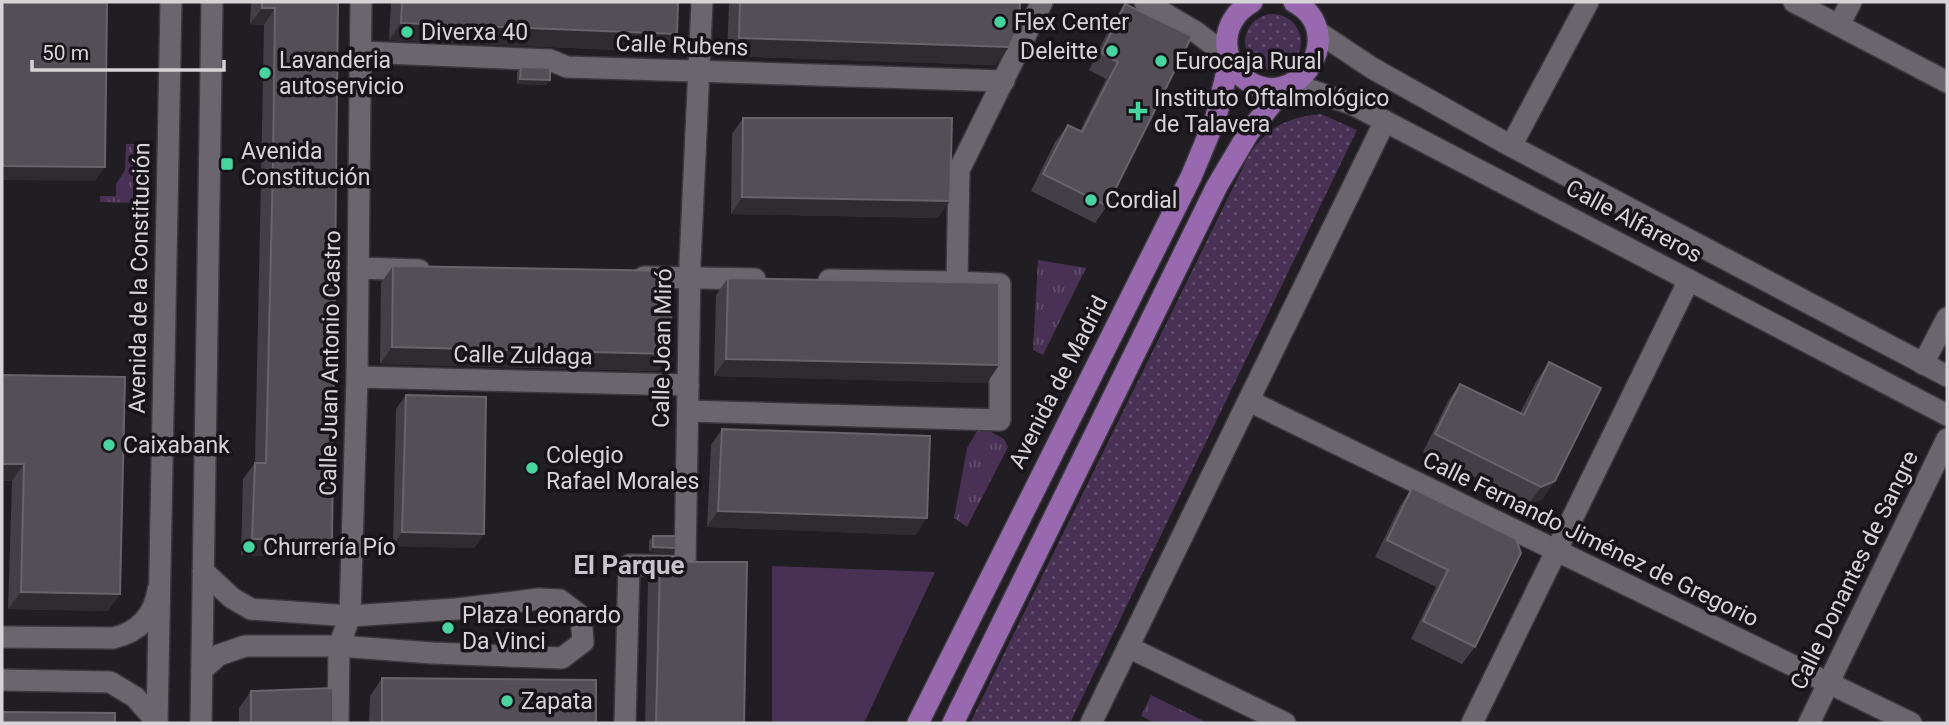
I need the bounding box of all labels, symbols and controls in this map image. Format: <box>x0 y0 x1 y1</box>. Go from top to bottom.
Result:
place label: Flex Center <box>1014 9 1129 36</box>
marker: Flex Center <box>992 14 1008 30</box>
place label: Diverxa 40 <box>421 19 528 46</box>
marker: Diverxa 40 <box>399 24 415 40</box>
scale bar <box>32 28 224 72</box>
street label: Calle Rubens <box>615 30 749 61</box>
place label: Deleitte <box>1020 38 1098 65</box>
text: 50 m <box>42 41 89 65</box>
marker: Deleitte <box>1104 43 1120 59</box>
place label: Lavanderia autoservicio <box>279 47 404 100</box>
place label: Eurocaja Rural <box>1175 48 1322 75</box>
marker: Eurocaja Rural <box>1153 53 1169 69</box>
marker: Lavanderia autoservicio <box>257 65 273 81</box>
place label: Instituto Oftalmológico de Talavera <box>1154 85 1389 138</box>
marker: Instituto Oftalmológico de Talavera <box>1128 101 1148 121</box>
place label: Avenida Constitución <box>241 138 370 191</box>
street label: Avenida de la Constitución <box>124 142 155 414</box>
marker: Avenida Constitución <box>219 156 235 172</box>
street label: Calle Alfareros <box>1561 174 1706 269</box>
place label: Cordial <box>1105 187 1177 214</box>
marker: Cordial <box>1083 192 1099 208</box>
street label: Calle Juan Antonio Castro <box>315 230 346 496</box>
street label: Calle Joan Miró <box>648 268 677 428</box>
street label: Avenida de Madrid <box>1003 291 1114 473</box>
street label: Calle Zuldaga <box>453 341 593 370</box>
place label: Caixabank <box>123 432 230 459</box>
marker: Caixabank <box>101 437 117 453</box>
place label: Colegio Rafael Morales <box>546 442 699 495</box>
street label: Calle Fernando Jiménez de Gregorio <box>1418 446 1763 633</box>
street label: Calle Donantes de Sangre <box>1785 446 1924 694</box>
marker: Colegio Rafael Morales <box>524 460 540 476</box>
place label: Churrería Pío <box>263 534 396 561</box>
marker: Churrería Pío <box>241 539 257 555</box>
district label: El Parque <box>573 550 685 580</box>
place label: Plaza Leonardo Da Vinci <box>462 602 621 655</box>
marker: Plaza Leonardo Da Vinci <box>440 620 456 636</box>
place label: Zapata <box>521 688 593 715</box>
marker: Zapata <box>499 693 515 709</box>

